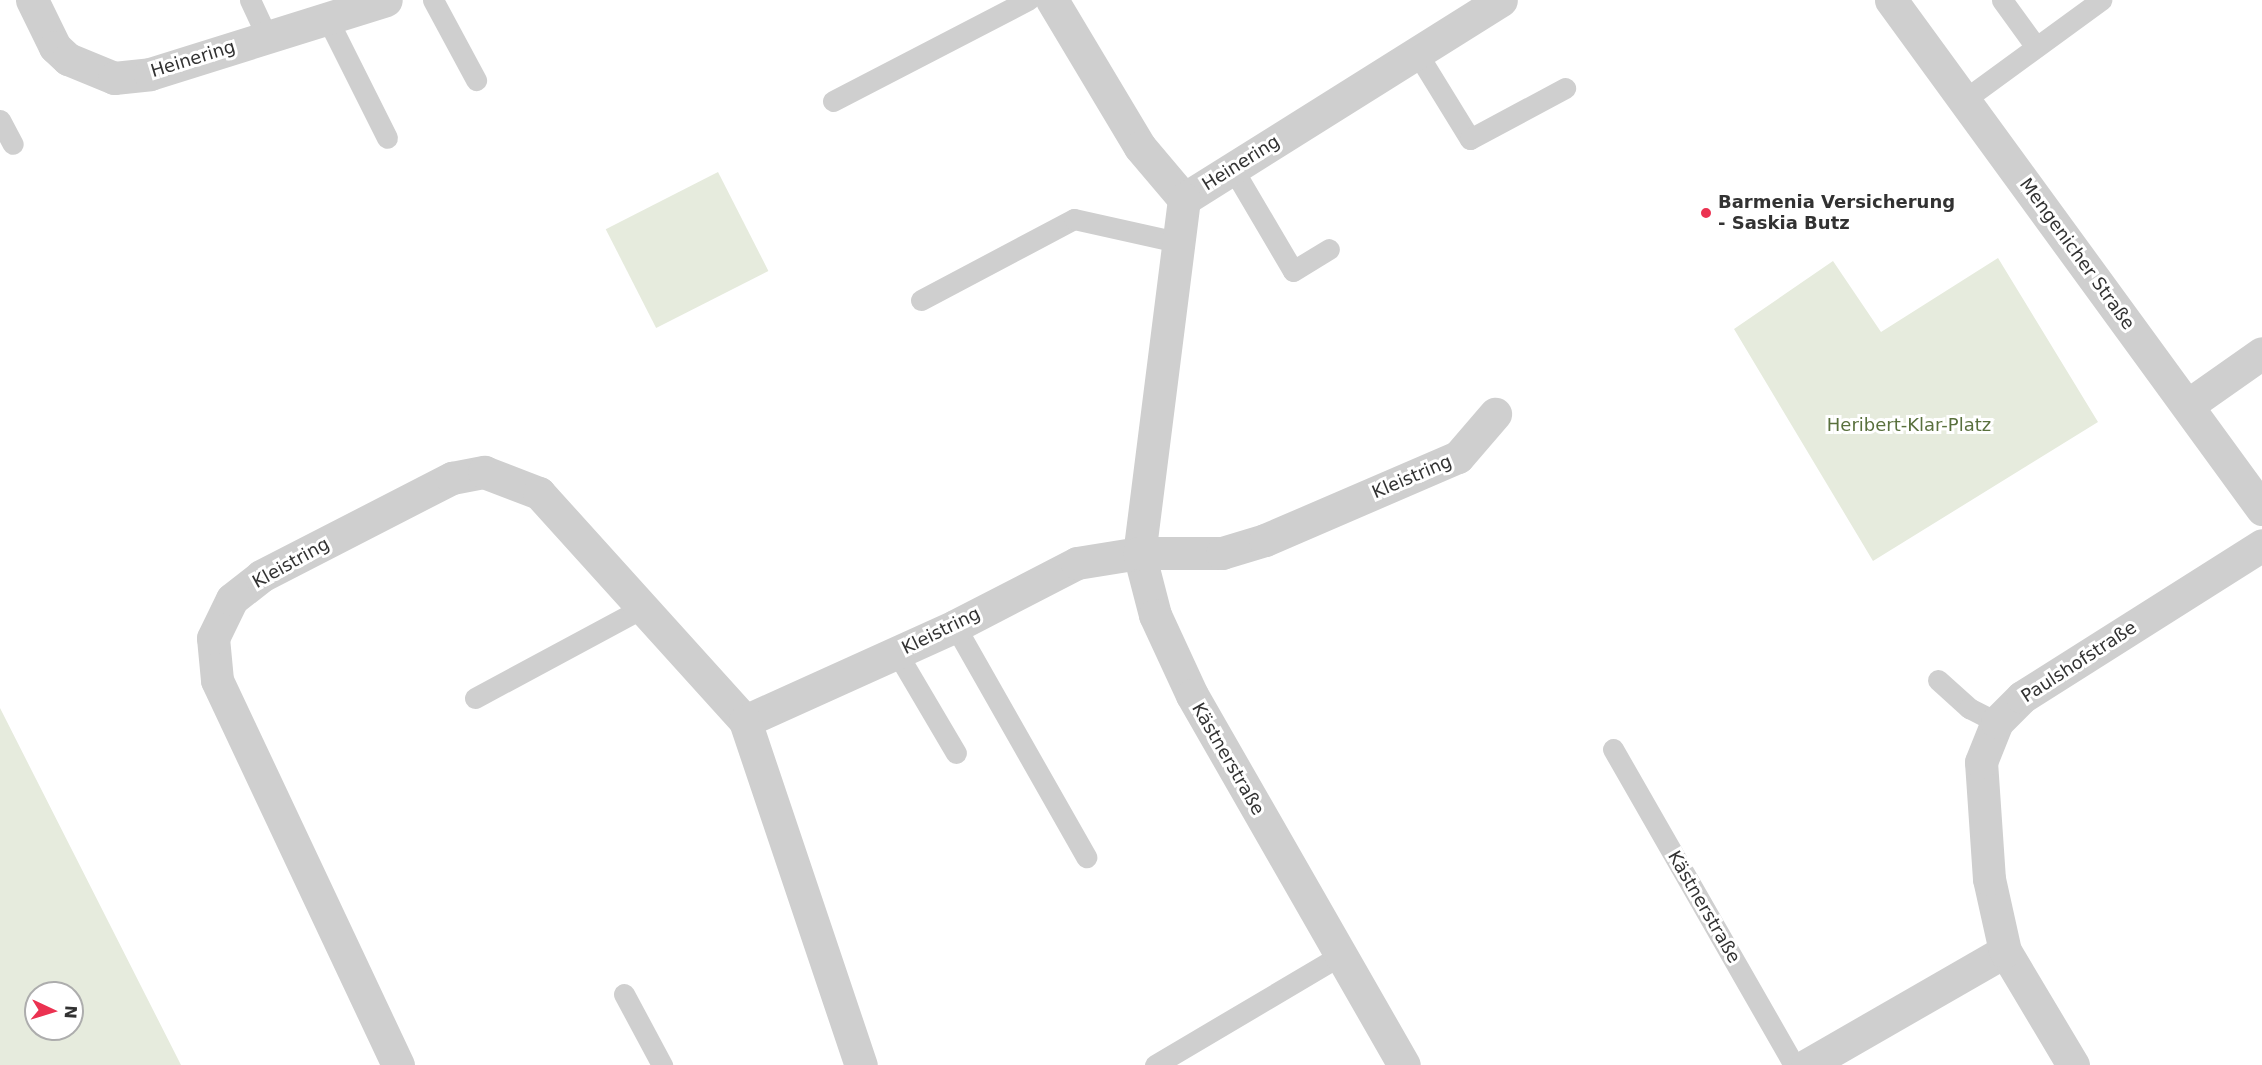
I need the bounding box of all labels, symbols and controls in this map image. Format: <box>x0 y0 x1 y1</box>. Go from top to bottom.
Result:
street label: Heinering <box>148 36 238 82</box>
street label: Heinering <box>1198 131 1284 195</box>
street label: Mengenicher Straße <box>2015 174 2139 334</box>
place label: Barmenia Versicherung - Saskia Butz <box>1718 192 1955 234</box>
marker: Barmenia Versicherung - Saskia Butz <box>1699 206 1713 220</box>
park label: Heribert-Klar-Platz <box>1827 414 1991 436</box>
street label: Kleistring <box>1369 451 1455 503</box>
street label: Kleistring <box>249 533 333 593</box>
street label: Kleistring <box>898 603 984 659</box>
street label: Paulshofstraße <box>2017 617 2141 707</box>
street label: Kästnerstraße <box>1187 699 1269 819</box>
street label: Kästnerstraße <box>1663 847 1745 967</box>
north arrow <box>24 981 84 1041</box>
text: N <box>61 1005 80 1019</box>

